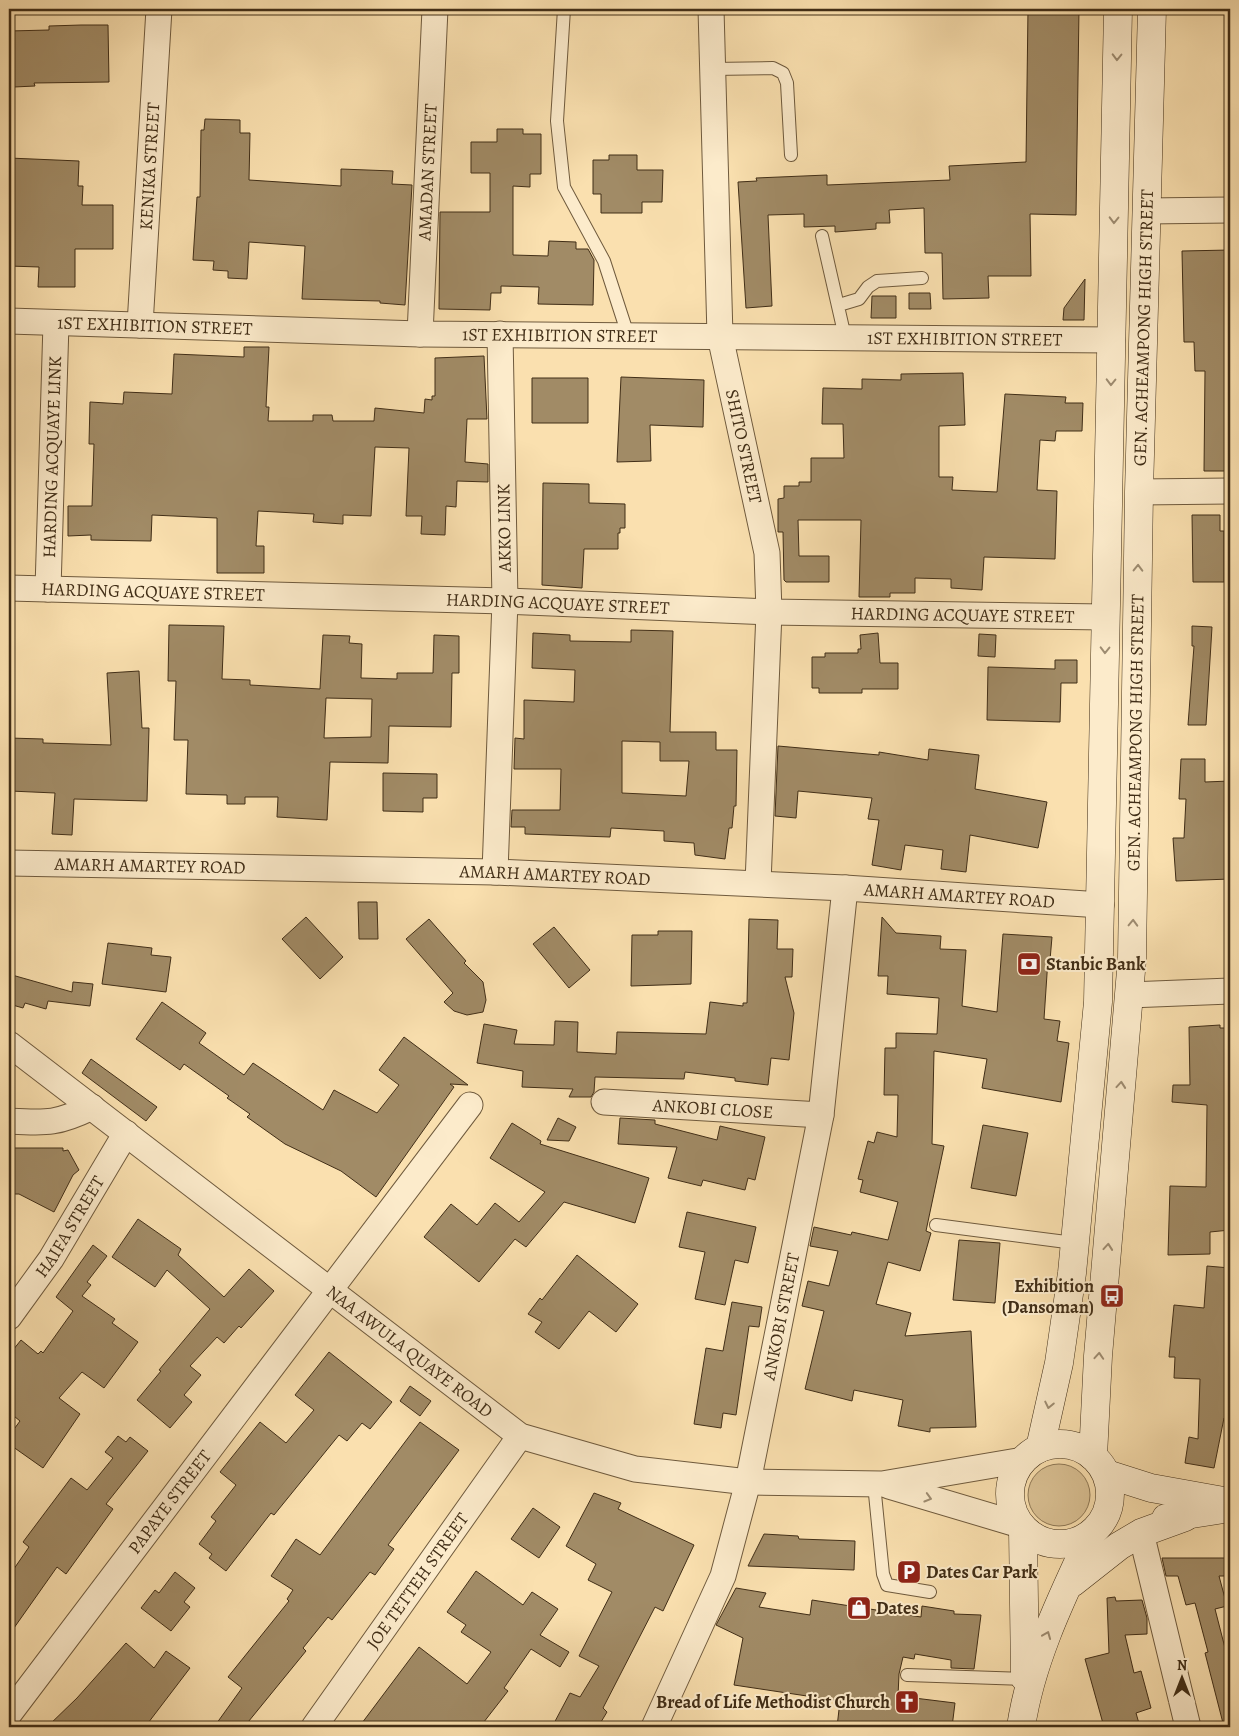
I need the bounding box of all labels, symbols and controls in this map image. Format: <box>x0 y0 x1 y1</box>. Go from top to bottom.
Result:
one-way arrow <box>1112 54 1123 62</box>
street label: KENIKA STREET <box>134 102 165 231</box>
street label: AMADAN STREET <box>412 103 443 242</box>
street label: GEN. ACHEAMPONG HIGH STREET <box>1128 189 1159 466</box>
one-way arrow <box>1109 216 1119 224</box>
street label: 1ST EXHIBITION STREET <box>57 311 253 341</box>
street label: 1ST EXHIBITION STREET <box>462 322 658 348</box>
street label: 1ST EXHIBITION STREET <box>867 326 1063 352</box>
street label: HARDING ACQUAYE LINK <box>37 355 67 558</box>
one-way arrow <box>1106 379 1116 387</box>
street label: SHITO STREET <box>720 387 768 506</box>
street label: AKKO LINK <box>491 483 517 573</box>
one-way arrow <box>1133 564 1143 572</box>
street label: HARDING ACQUAYE STREET <box>41 577 265 607</box>
street label: HARDING ACQUAYE STREET <box>446 587 670 620</box>
street label: GEN. ACHEAMPONG HIGH STREET <box>1121 594 1149 871</box>
street label: HARDING ACQUAYE STREET <box>850 601 1075 629</box>
one-way arrow <box>1099 646 1110 654</box>
street label: AMARH AMARTEY ROAD <box>53 852 246 879</box>
street label: AMARH AMARTEY ROAD <box>458 859 651 891</box>
street label: AMARH AMARTEY ROAD <box>862 877 1055 914</box>
one-way arrow <box>1127 919 1138 927</box>
bank icon: Stanbic Bank <box>1016 951 1042 977</box>
place label: Stanbic Bank <box>1046 952 1146 976</box>
one-way arrow <box>1115 1081 1126 1089</box>
street label: ANKOBI CLOSE <box>651 1093 774 1124</box>
street label: HAIFA STREET <box>30 1171 110 1282</box>
one-way arrow <box>1103 1243 1114 1251</box>
street label: ANKOBI STREET <box>756 1251 805 1383</box>
place label: Exhibition (Dansoman) <box>1002 1274 1094 1319</box>
street label: NAA AWULA QUAYE ROAD <box>321 1280 498 1423</box>
bus stop icon: Exhibition (Dansoman) <box>1099 1283 1125 1309</box>
one-way arrow <box>1093 1352 1104 1360</box>
one-way arrow <box>1044 1401 1055 1410</box>
street label: PAPAYE STREET <box>122 1445 217 1559</box>
one-way arrow <box>924 1492 932 1502</box>
street label: JOE TETTEH STREET <box>361 1508 474 1654</box>
parking icon: Dates Car Park <box>896 1559 922 1585</box>
place label: Dates Car Park <box>926 1560 1038 1584</box>
shop icon: Dates <box>846 1595 872 1621</box>
place label: Dates <box>876 1596 919 1620</box>
one-way arrow <box>1041 1631 1052 1640</box>
north arrow <box>1156 1654 1206 1704</box>
text: N <box>1177 1656 1187 1675</box>
church icon: Bread of Life Methodist Church <box>894 1689 920 1715</box>
place label: Bread of Life Methodist Church <box>656 1690 890 1714</box>

